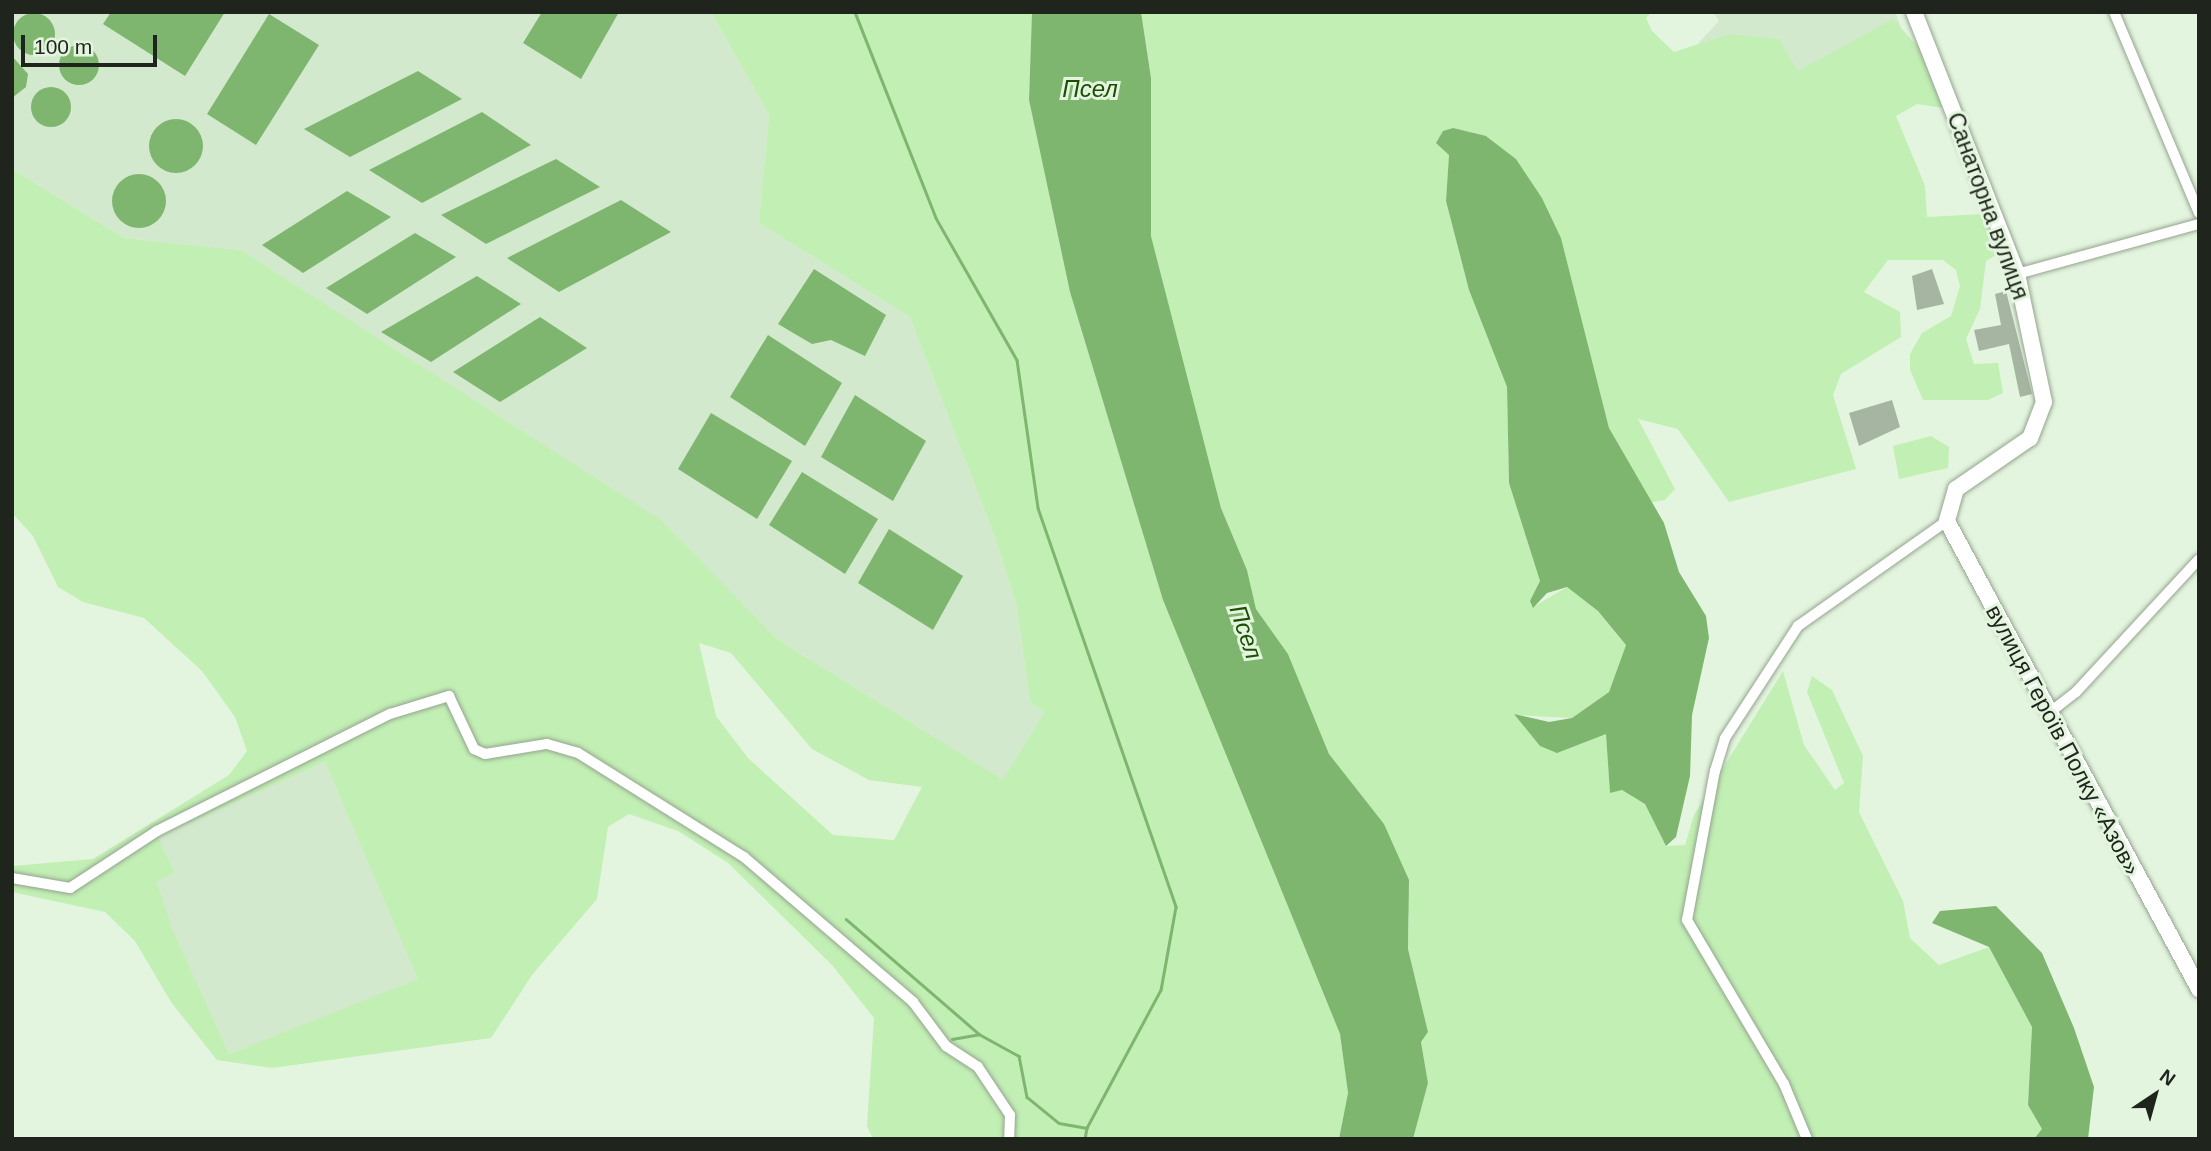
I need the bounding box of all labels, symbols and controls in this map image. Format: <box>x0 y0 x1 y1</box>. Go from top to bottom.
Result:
scale bar <box>24 21 161 65</box>
text: 100 m <box>34 35 92 58</box>
water label: Псел <box>1062 75 1118 103</box>
street label: Санаторна вулиця <box>1941 109 2035 303</box>
street label: вулиця Героїв Полку «Азов» <box>1980 600 2146 880</box>
water label: Псел <box>1223 601 1269 663</box>
north arrow <box>2120 1060 2190 1130</box>
text: N <box>2156 1065 2179 1090</box>

